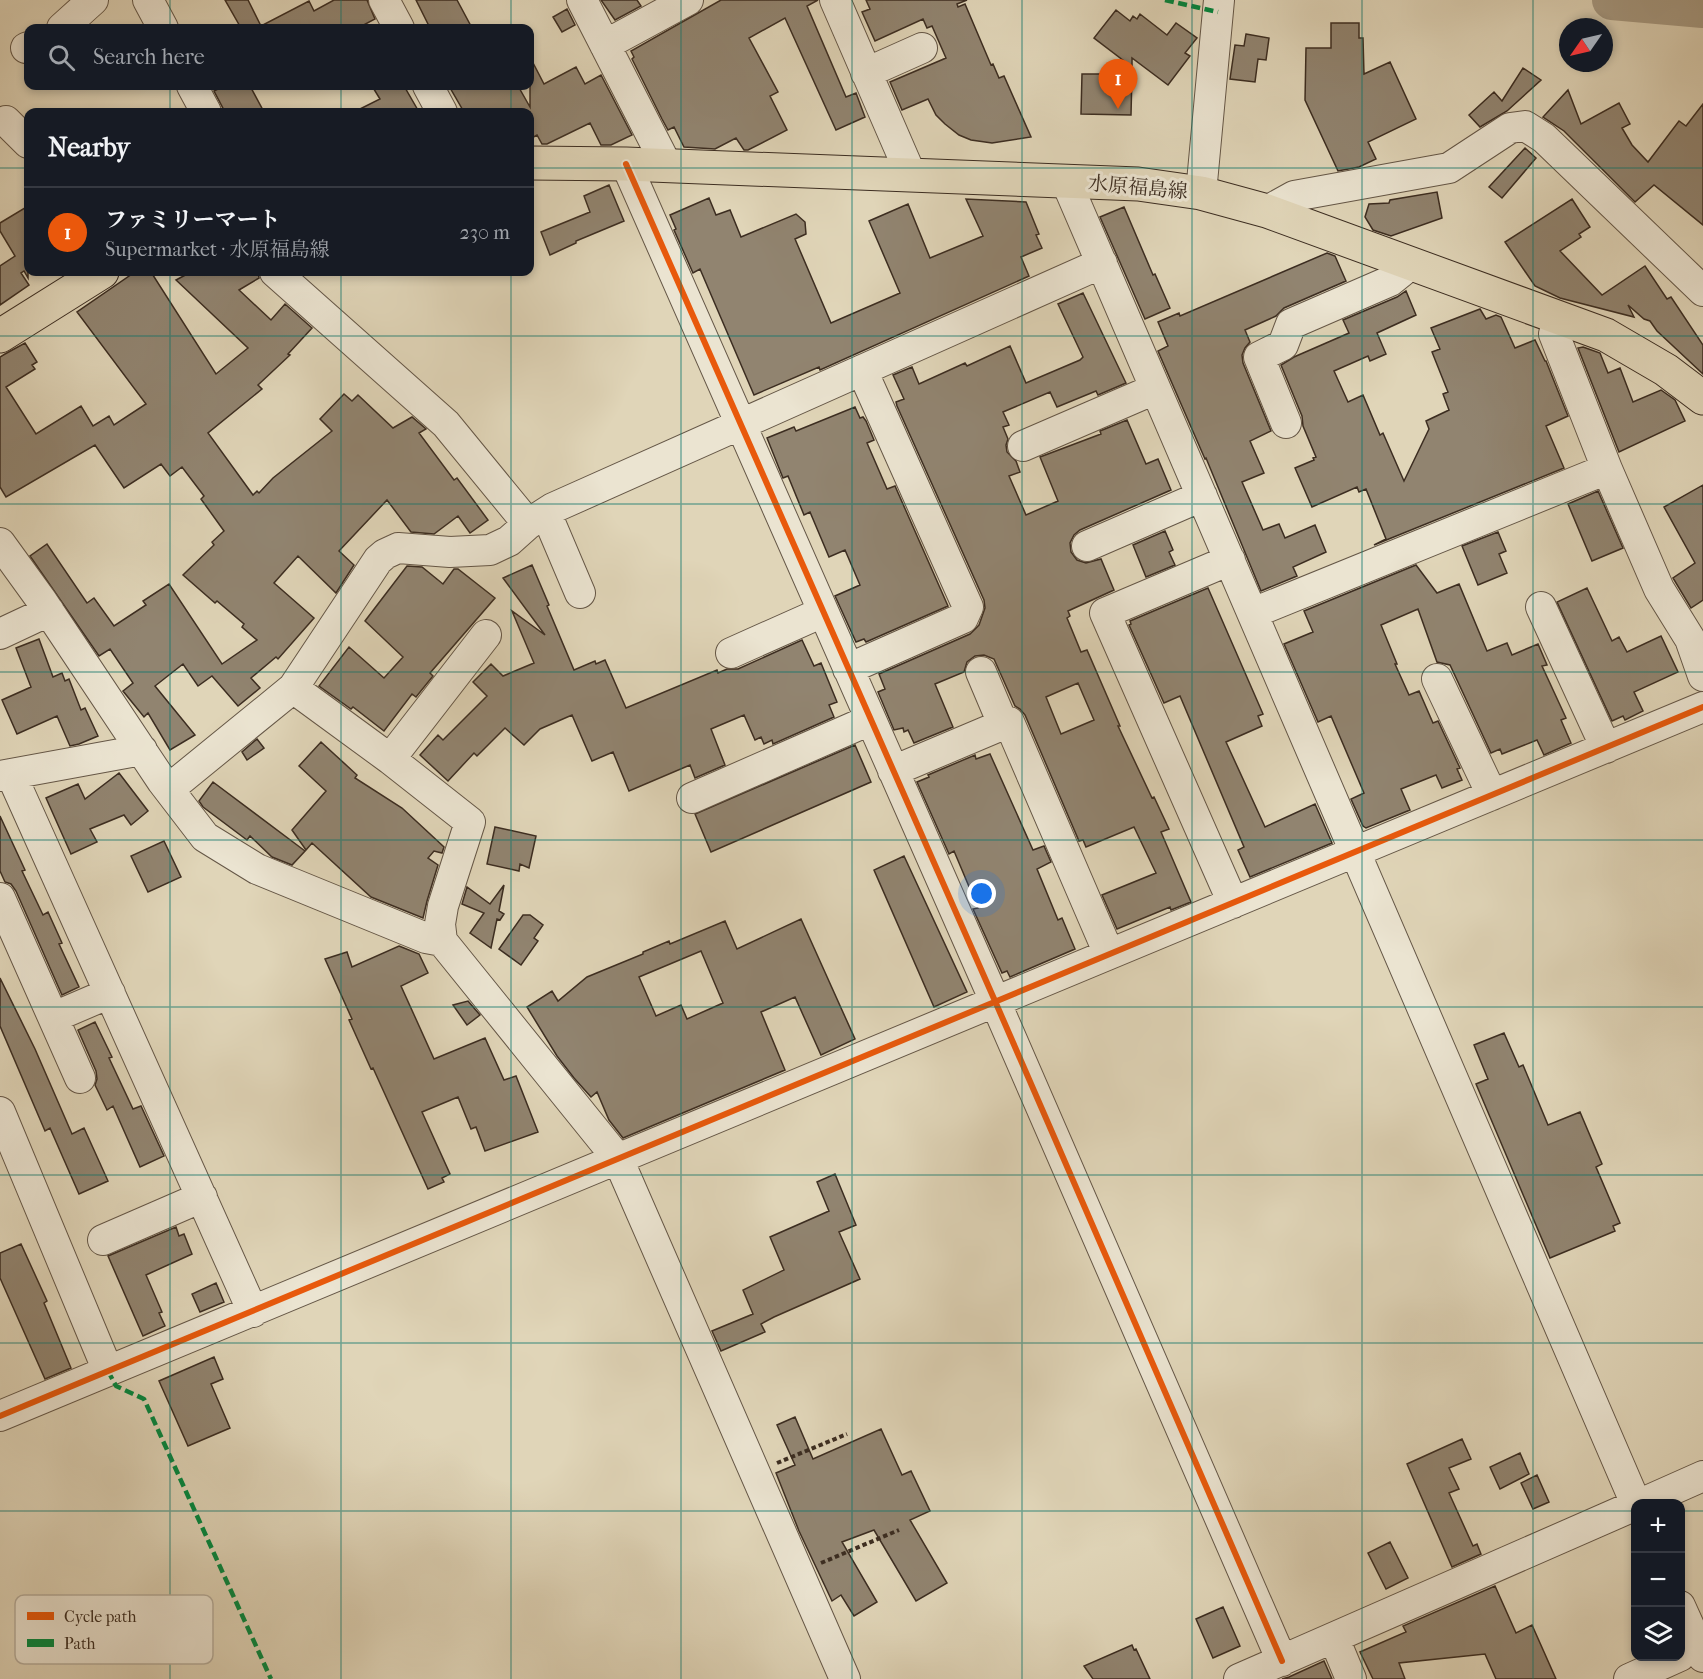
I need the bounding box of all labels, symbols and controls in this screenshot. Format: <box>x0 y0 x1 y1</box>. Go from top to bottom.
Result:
north arrow <box>1559 18 1613 72</box>
search box <box>24 24 534 90</box>
icon: search <box>45 41 78 74</box>
text: Search here <box>93 44 205 70</box>
pin: 1 <box>1098 60 1138 109</box>
text: Nearby <box>48 132 130 163</box>
street label: 水原福島線 <box>1087 172 1189 203</box>
text: ファミリーマート <box>105 207 281 233</box>
text: 1 <box>64 221 71 244</box>
text: 230 m <box>460 221 510 244</box>
text: Supermarket · 水原福島線 <box>105 238 330 261</box>
your location <box>967 879 996 908</box>
map controls <box>1631 1499 1685 1661</box>
button: + <box>1631 1499 1685 1553</box>
button: − <box>1631 1553 1685 1607</box>
legend <box>15 1595 213 1664</box>
text: Cycle path <box>64 1607 136 1626</box>
button: layers <box>1631 1607 1685 1661</box>
text: Path <box>64 1634 96 1653</box>

